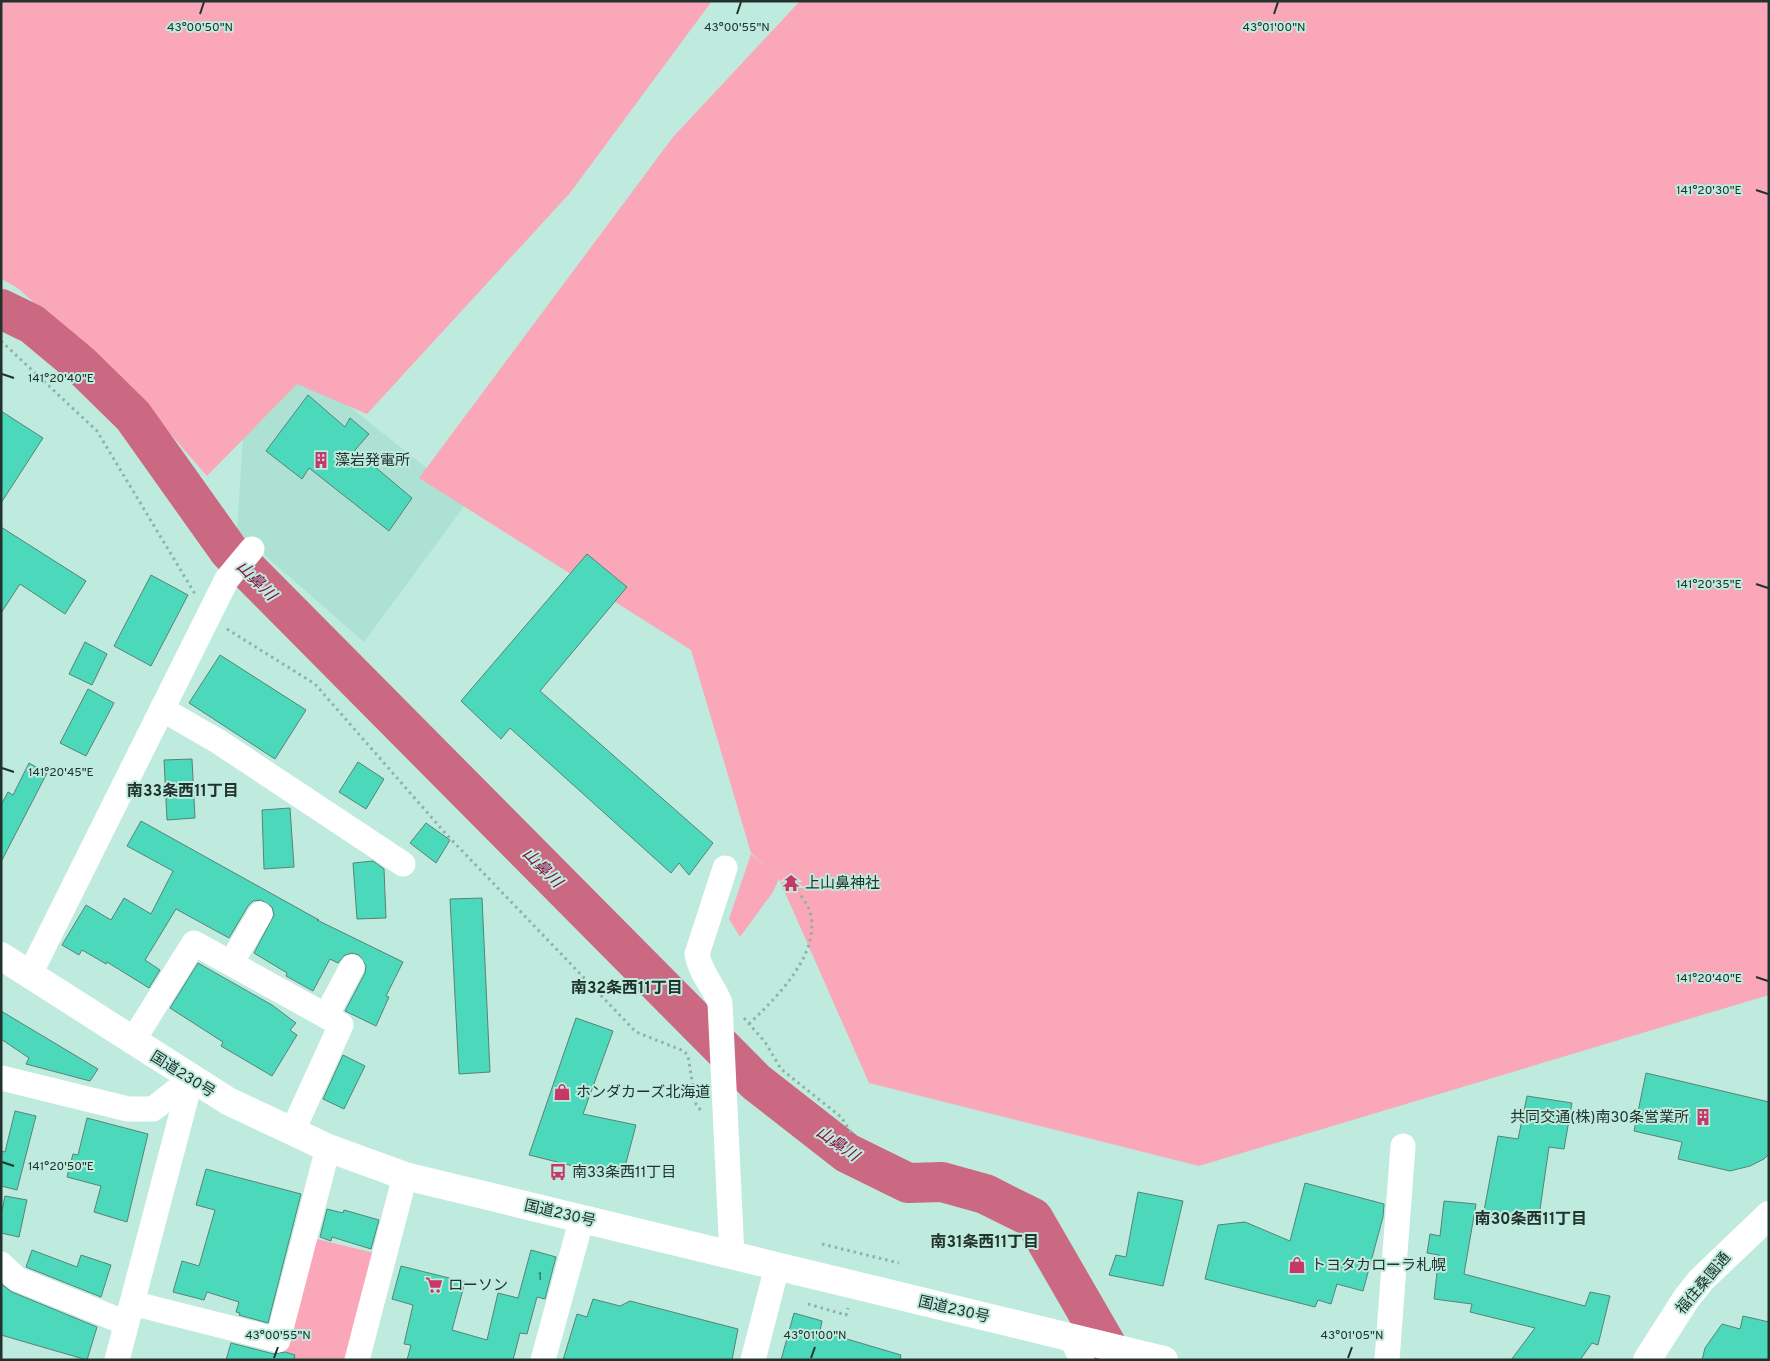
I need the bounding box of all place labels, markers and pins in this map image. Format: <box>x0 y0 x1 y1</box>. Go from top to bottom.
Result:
building icon: 藻岩発電所 <box>311 450 331 470</box>
place label: 藻岩発電所 <box>335 452 410 471</box>
temple icon: 上山鼻神社 <box>781 873 801 893</box>
place label: 上山鼻神社 <box>805 875 880 894</box>
shop icon: ホンダカーズ北海道 <box>552 1082 572 1102</box>
place label: ホンダカーズ北海道 <box>576 1083 710 1103</box>
building icon: 共同交通(株)南30条営業所 <box>1693 1107 1713 1127</box>
place label: 共同交通(株)南30条営業所 <box>1510 1109 1689 1128</box>
bus stop icon: 南33条西11丁目 <box>548 1162 568 1182</box>
place label: 南33条西11丁目 <box>572 1164 676 1183</box>
shop icon: トヨタカローラ札幌 <box>1287 1255 1307 1275</box>
place label: トヨタカローラ札幌 <box>1311 1257 1446 1276</box>
supermarket icon: ローソン <box>424 1275 444 1295</box>
place label: ローソン <box>448 1277 508 1296</box>

